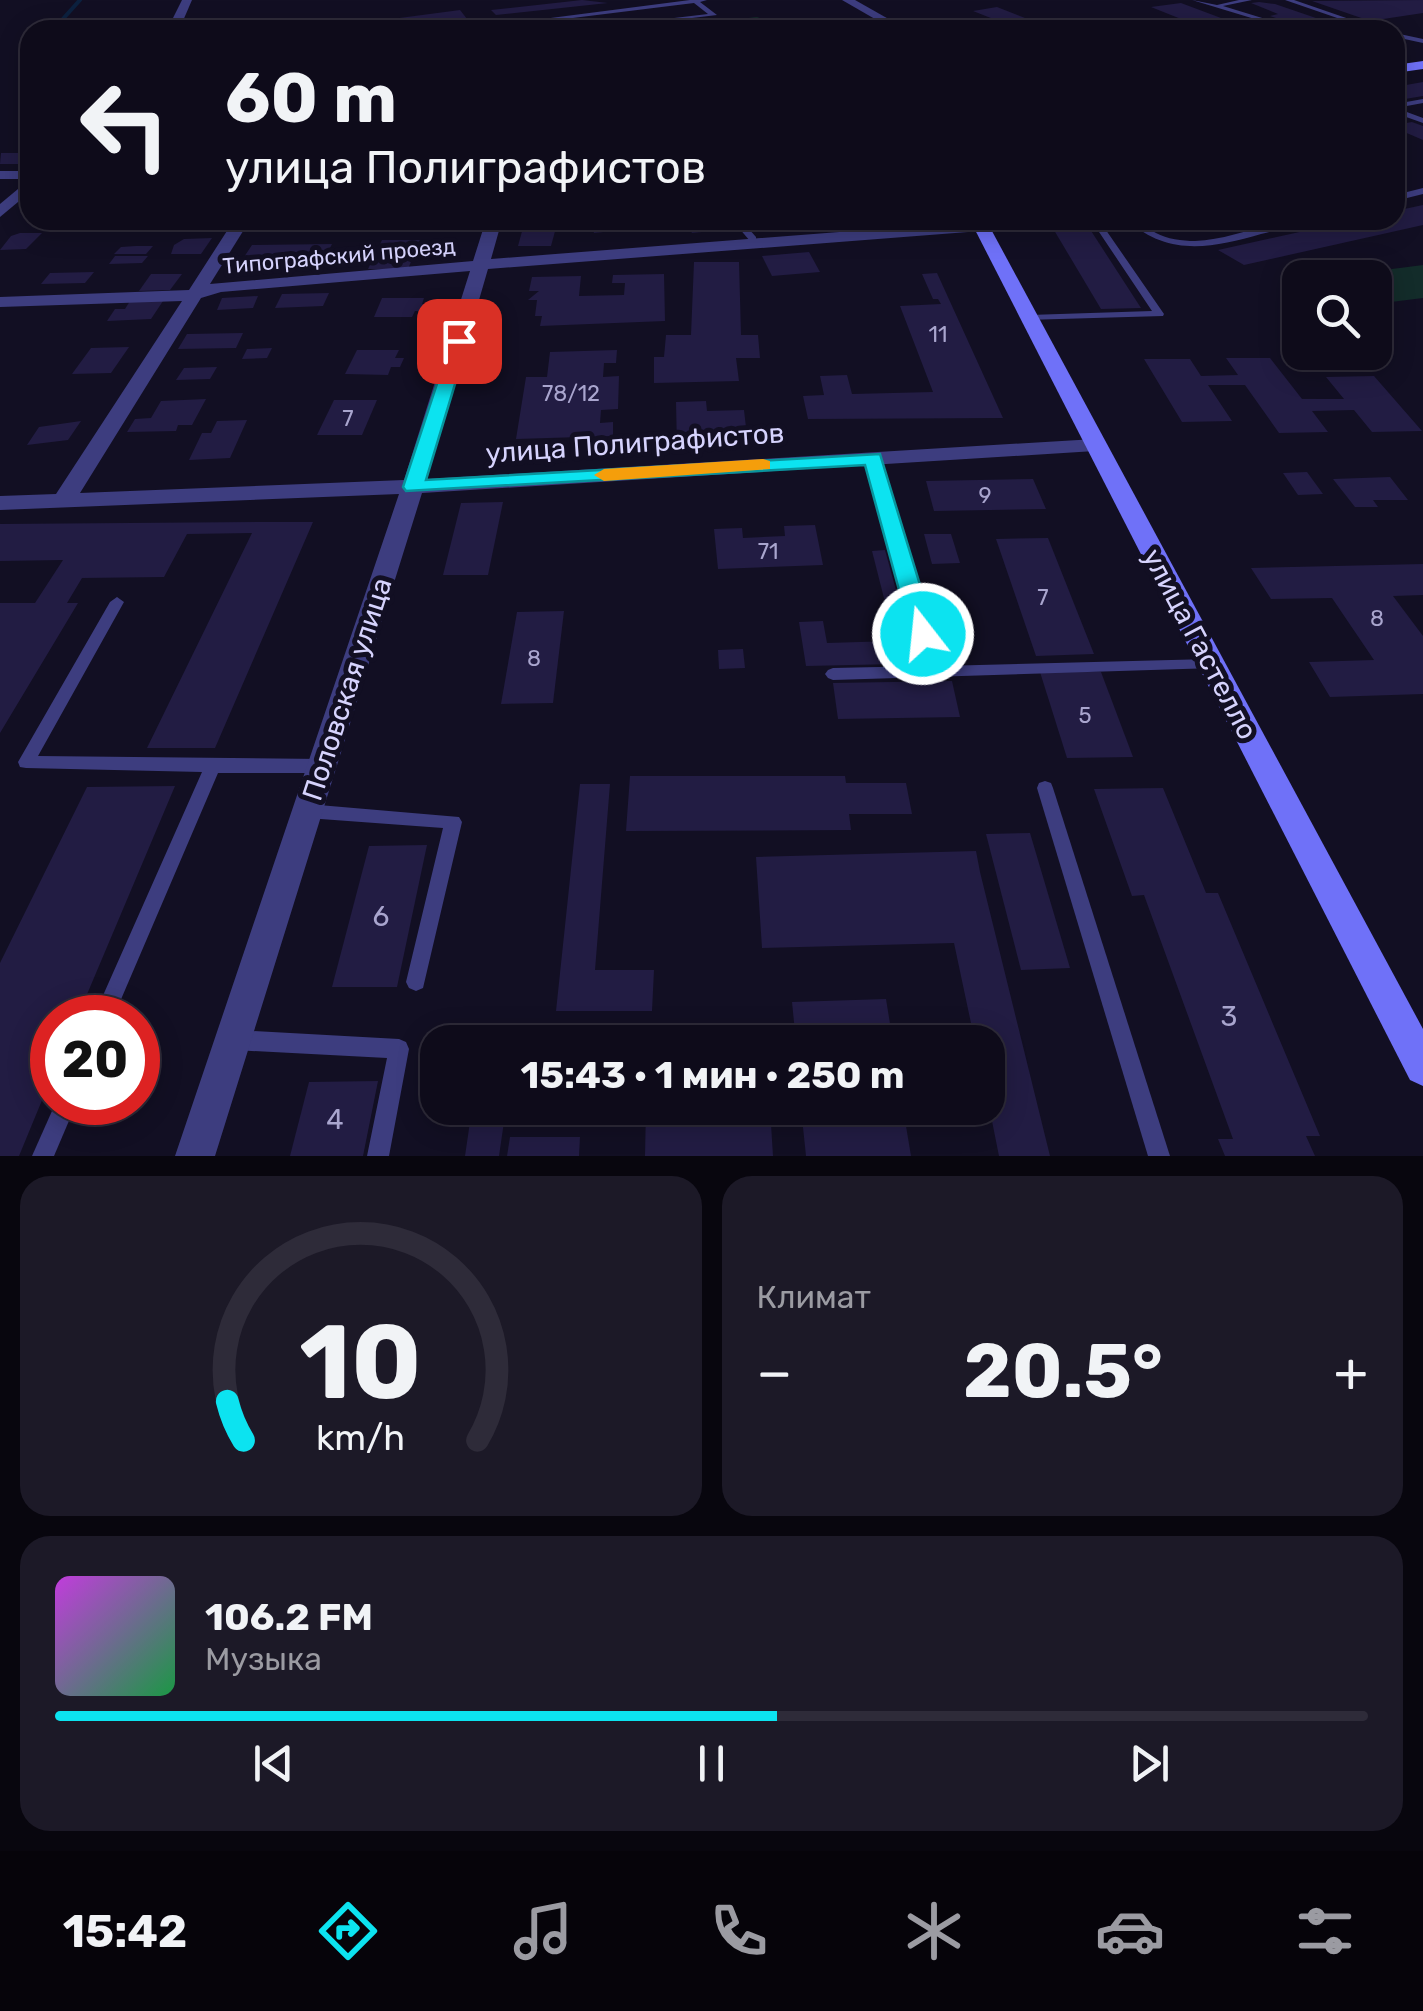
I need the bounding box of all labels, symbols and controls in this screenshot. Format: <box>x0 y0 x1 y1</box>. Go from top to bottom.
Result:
text: 60 m <box>225 57 397 140</box>
icon: left <box>60 60 190 190</box>
text: улица Полиграфистов <box>225 141 706 194</box>
street label: Типографский проезд <box>221 232 457 280</box>
map controls <box>1282 260 1392 370</box>
button: search <box>1282 260 1392 370</box>
pin <box>417 299 502 384</box>
icon: arrive <box>432 314 487 369</box>
house number: 11 <box>929 321 947 348</box>
house number: 78/12 <box>542 380 600 407</box>
house number: 7 <box>342 405 354 432</box>
street label: улица Полиграфистов <box>485 416 785 470</box>
house number: 9 <box>978 482 992 509</box>
house number: 71 <box>758 538 778 565</box>
street label: улица Гастелло <box>1136 543 1264 745</box>
street label: Половская улица <box>295 573 399 805</box>
position arrow <box>871 582 975 686</box>
house number: 7 <box>1037 584 1049 611</box>
house number: 8 <box>1370 605 1384 632</box>
house number: 8 <box>527 645 541 672</box>
house number: 5 <box>1078 702 1092 729</box>
house number: 6 <box>373 900 389 933</box>
speed limit sign: 20 <box>30 995 160 1125</box>
house number: 3 <box>1221 1000 1237 1033</box>
text: 15:43 · 1 мин · 250 m <box>521 1052 904 1098</box>
house number: 4 <box>326 1103 344 1136</box>
text: Климат <box>757 1278 871 1316</box>
text: 10 <box>300 1301 422 1424</box>
text: 20.5° <box>963 1327 1163 1416</box>
text: − <box>757 1340 792 1405</box>
text: + <box>1334 1340 1368 1405</box>
text: km/h <box>316 1417 405 1459</box>
text: 106.2 FM <box>205 1594 373 1640</box>
text: Музыка <box>205 1640 322 1678</box>
icon: previous <box>246 1736 301 1791</box>
icon: pause <box>684 1736 739 1791</box>
icon: next <box>1122 1736 1177 1791</box>
icon: directions <box>313 1896 383 1966</box>
icon: music <box>508 1896 578 1966</box>
icon: phone <box>704 1896 774 1966</box>
icon: climate <box>899 1896 969 1966</box>
icon: car <box>1095 1896 1165 1966</box>
icon: filters <box>1290 1896 1360 1966</box>
text: 15:42 <box>63 1905 187 1958</box>

